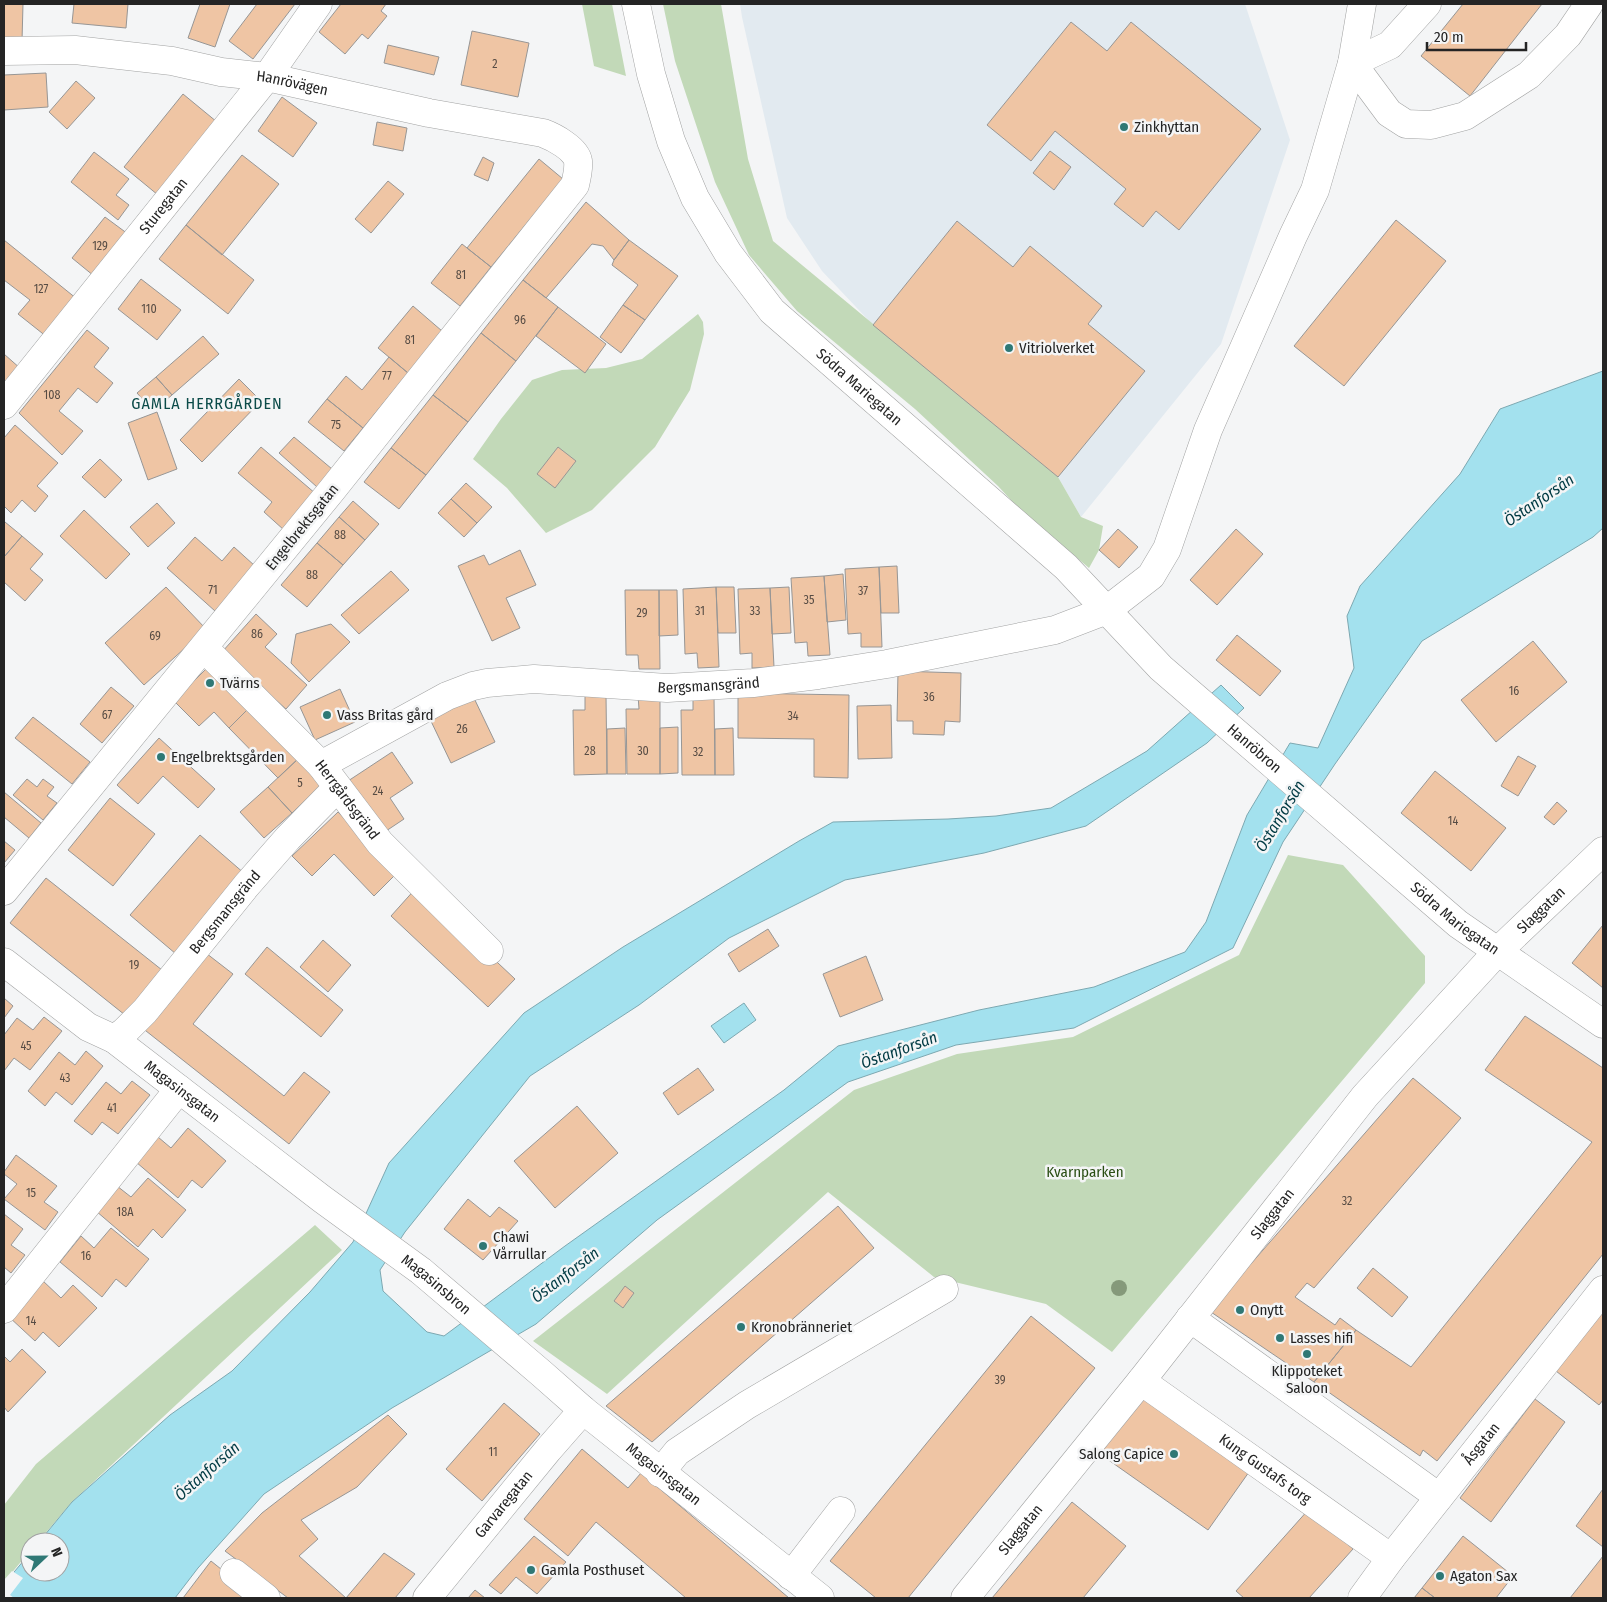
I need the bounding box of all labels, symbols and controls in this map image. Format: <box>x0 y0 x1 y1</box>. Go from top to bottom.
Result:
scale bar <box>1427 20 1526 52</box>
text: 20 m <box>1434 28 1464 46</box>
house number: 2 <box>492 57 498 71</box>
street label: Hanrövägen <box>256 67 330 99</box>
place label: Zinkhyttan <box>1134 118 1199 136</box>
marker: Zinkhyttan <box>1118 121 1130 133</box>
street label: Sturegatan <box>136 174 191 238</box>
house number: 129 <box>92 239 108 253</box>
house number: 81 <box>456 268 466 282</box>
house number: 127 <box>34 282 49 296</box>
house number: 110 <box>141 302 157 316</box>
house number: 96 <box>514 313 526 327</box>
house number: 81 <box>405 333 415 347</box>
place label: Vitriolverket <box>1019 339 1095 357</box>
marker: Vitriolverket <box>1003 342 1015 354</box>
street label: Södra Mariegatan <box>813 345 906 429</box>
house number: 77 <box>382 369 392 383</box>
house number: 108 <box>44 388 60 402</box>
district label: GAMLA HERRGÅRDEN <box>131 393 283 413</box>
house number: 75 <box>331 418 342 432</box>
water label: Östanforsån <box>1501 470 1577 530</box>
street label: Engelbrektsgatan <box>262 480 342 574</box>
house number: 88 <box>334 528 346 542</box>
house number: 88 <box>306 568 318 582</box>
house number: 71 <box>208 583 218 597</box>
house number: 37 <box>858 584 868 598</box>
house number: 35 <box>804 593 815 607</box>
house number: 31 <box>695 604 705 618</box>
house number: 33 <box>750 604 760 618</box>
house number: 29 <box>636 606 648 620</box>
house number: 86 <box>251 627 263 641</box>
house number: 69 <box>149 629 161 643</box>
street label: Bergsmansgränd <box>657 673 761 697</box>
place label: Tvärns <box>220 674 260 692</box>
marker: Tvärns <box>204 677 216 689</box>
house number: 16 <box>1509 684 1519 698</box>
house number: 36 <box>923 690 935 704</box>
place label: Vass Britas gård <box>337 706 434 724</box>
house number: 67 <box>102 708 112 722</box>
marker: Vass Britas gård <box>321 709 333 721</box>
house number: 34 <box>787 709 799 723</box>
street label: Hanröbron <box>1224 720 1285 777</box>
house number: 26 <box>456 722 468 736</box>
house number: 28 <box>584 744 596 758</box>
house number: 30 <box>637 744 649 758</box>
house number: 32 <box>693 745 703 759</box>
place label: Engelbrektsgården <box>171 748 285 766</box>
marker: Engelbrektsgården <box>155 751 167 763</box>
street label: Herrgårdsgränd <box>311 756 383 843</box>
house number: 5 <box>297 776 303 790</box>
water label: Östanforsån <box>1251 777 1309 855</box>
house number: 24 <box>373 784 384 798</box>
house number: 14 <box>1448 814 1458 828</box>
street label: Bergsmansgränd <box>186 867 264 958</box>
street label: Södra Mariegatan <box>1407 878 1503 959</box>
street label: Slaggatan <box>1513 883 1569 937</box>
house number: 19 <box>129 958 139 972</box>
water label: Östanforsån <box>858 1027 940 1073</box>
house number: 45 <box>20 1039 32 1053</box>
street label: Magasinsgatan <box>141 1057 224 1126</box>
house number: 43 <box>59 1071 71 1085</box>
house number: 41 <box>107 1101 117 1115</box>
park label: Kvarnparken <box>1046 1163 1124 1181</box>
street label: Slaggatan <box>1247 1185 1298 1243</box>
house number: 15 <box>26 1186 37 1200</box>
house number: 32 <box>1342 1194 1352 1208</box>
house number: 18A <box>117 1205 134 1219</box>
place label: Chawi Vårrullar <box>493 1228 547 1263</box>
marker: Chawi Vårrullar <box>477 1240 489 1252</box>
water label: Östanforsån <box>527 1243 603 1307</box>
house number: 16 <box>81 1249 91 1263</box>
street label: Magasinsbron <box>398 1251 475 1319</box>
place label: Onytt <box>1250 1301 1284 1319</box>
marker: Onytt <box>1234 1304 1246 1316</box>
house number: 14 <box>26 1314 36 1328</box>
place label: Kronobränneriet <box>751 1318 852 1336</box>
marker: Kronobränneriet <box>735 1321 747 1333</box>
place label: Lasses hifi <box>1290 1329 1353 1347</box>
marker: Lasses hifi <box>1274 1332 1286 1344</box>
marker: Klippoteket Saloon <box>1301 1348 1313 1360</box>
place label: Klippoteket Saloon <box>1272 1362 1342 1397</box>
house number: 39 <box>994 1373 1006 1387</box>
street label: Åsgatan <box>1459 1419 1503 1468</box>
street label: Kung Gustafs torg <box>1216 1430 1314 1507</box>
water label: Östanforsån <box>171 1438 243 1504</box>
street label: Magasinsgatan <box>622 1439 705 1509</box>
house number: 11 <box>488 1445 498 1459</box>
place label: Salong Capice <box>1079 1445 1164 1463</box>
marker: Salong Capice <box>1168 1448 1180 1460</box>
street label: Garvaregatan <box>471 1467 536 1542</box>
street label: Slaggatan <box>995 1501 1046 1559</box>
north arrow <box>20 1532 70 1582</box>
text: N <box>47 1545 66 1559</box>
place label: Gamla Posthuset <box>541 1561 644 1579</box>
marker: Gamla Posthuset <box>525 1564 537 1576</box>
place label: Agaton Sax <box>1450 1567 1518 1585</box>
marker: Agaton Sax <box>1434 1570 1446 1582</box>

